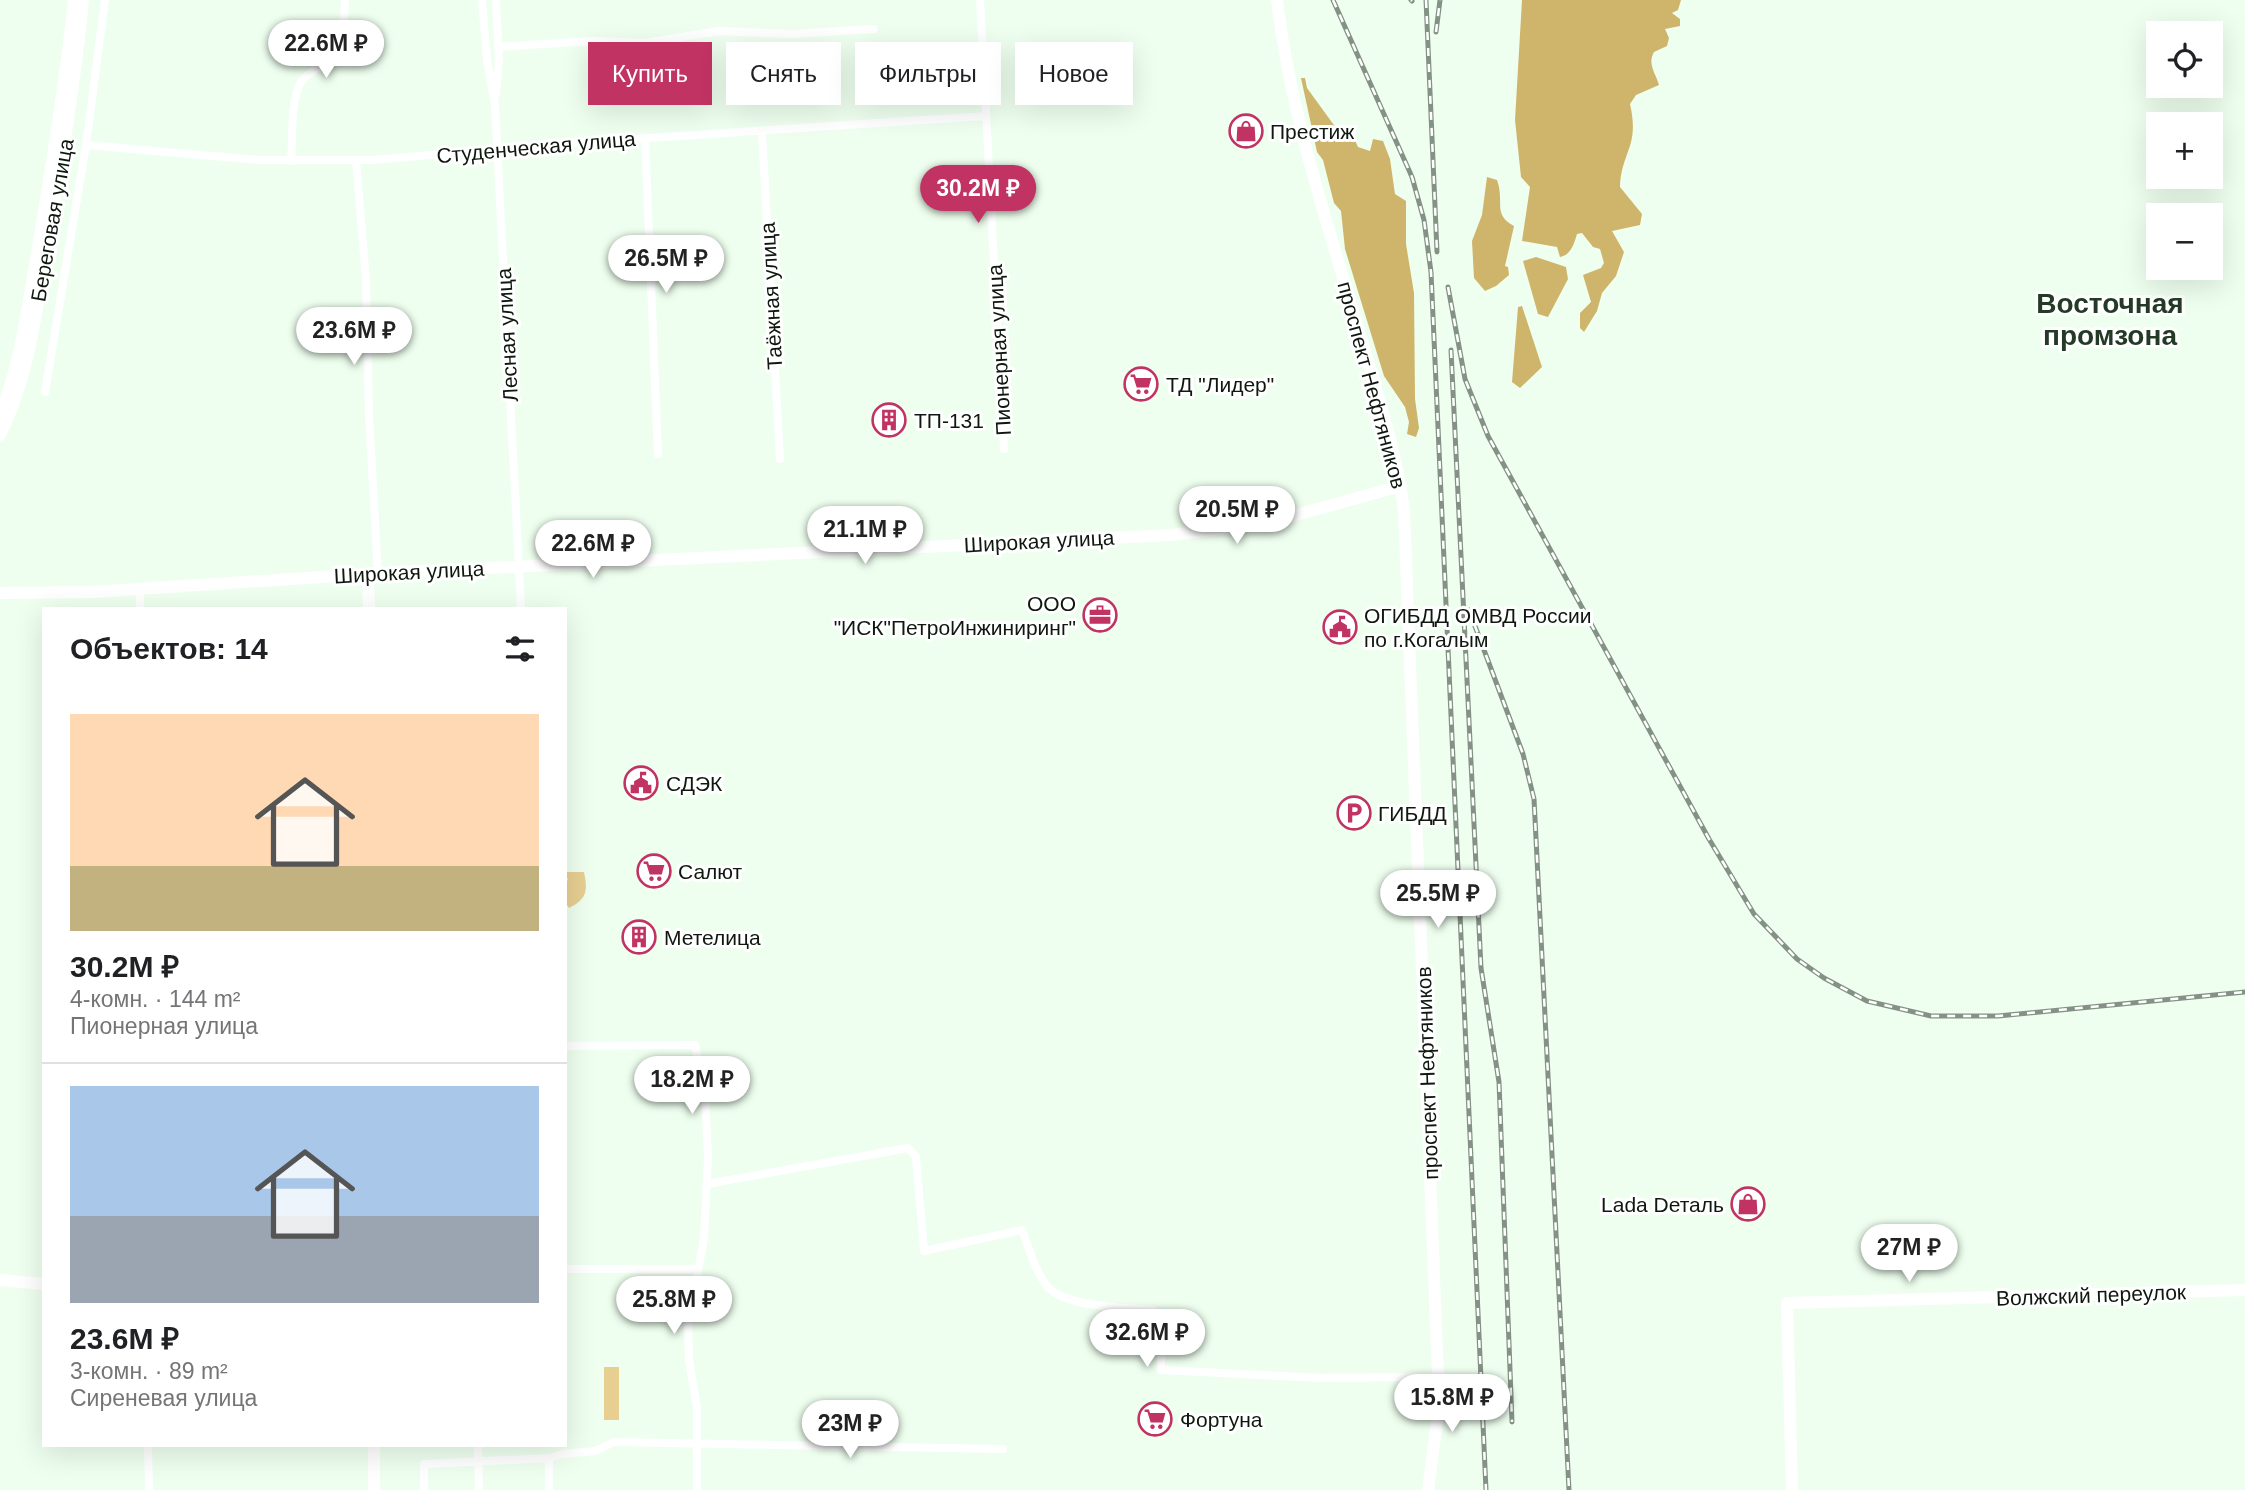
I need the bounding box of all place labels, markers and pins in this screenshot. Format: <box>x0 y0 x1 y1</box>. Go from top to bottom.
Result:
pin: 22.6M ₽ <box>261 20 391 80</box>
shop icon: Престиж <box>1227 112 1265 150</box>
place label: Престиж <box>1270 120 1354 143</box>
pin: 30.2M ₽ <box>913 166 1043 225</box>
pin: 26.5M ₽ <box>601 236 731 295</box>
pin: 23.6M ₽ <box>289 308 419 367</box>
supermarket icon: ТД "Лидер" <box>1122 365 1160 403</box>
place label: ТД "Лидер" <box>1166 373 1274 396</box>
building icon: ТП-131 <box>870 401 908 439</box>
place label: ТП-131 <box>914 409 984 432</box>
pin: 20.5M ₽ <box>1172 486 1302 546</box>
pin: 21.1M ₽ <box>800 506 930 566</box>
pin: 22.6M ₽ <box>528 520 658 580</box>
place label: ООО "ИСК"ПетроИнжиниринг" <box>834 592 1076 639</box>
office icon: ООО "ИСК"ПетроИнжиниринг" <box>1081 596 1119 634</box>
place label: ОГИБДД ОМВД России по г.Когалым <box>1364 604 1592 651</box>
public building icon: ОГИБДД ОМВД России по г.Когалым <box>1321 608 1359 646</box>
public building icon: СДЭК <box>622 764 660 802</box>
place label: СДЭК <box>666 772 723 795</box>
parking icon: ГИБДД <box>1335 794 1373 832</box>
place label: ГИБДД <box>1378 802 1447 825</box>
supermarket icon: Салют <box>635 852 673 890</box>
place label: Салют <box>678 860 743 883</box>
pin: 25.5M ₽ <box>1373 870 1503 930</box>
building icon: Метелица <box>620 918 658 956</box>
place label: Метелица <box>664 926 761 949</box>
pin: 18.2M ₽ <box>627 1056 757 1116</box>
shop icon: Lada Dеталь <box>1729 1185 1767 1223</box>
place label: Lada Dеталь <box>1601 1193 1724 1216</box>
pin: 27M ₽ <box>1860 1224 1958 1284</box>
pin: 25.8M ₽ <box>609 1276 739 1336</box>
pin: 32.6M ₽ <box>1082 1310 1212 1369</box>
pin: 15.8M ₽ <box>1387 1374 1517 1434</box>
pin: 23M ₽ <box>801 1400 899 1460</box>
supermarket icon: Фортуна <box>1136 1400 1174 1438</box>
place label: Фортуна <box>1180 1408 1263 1431</box>

